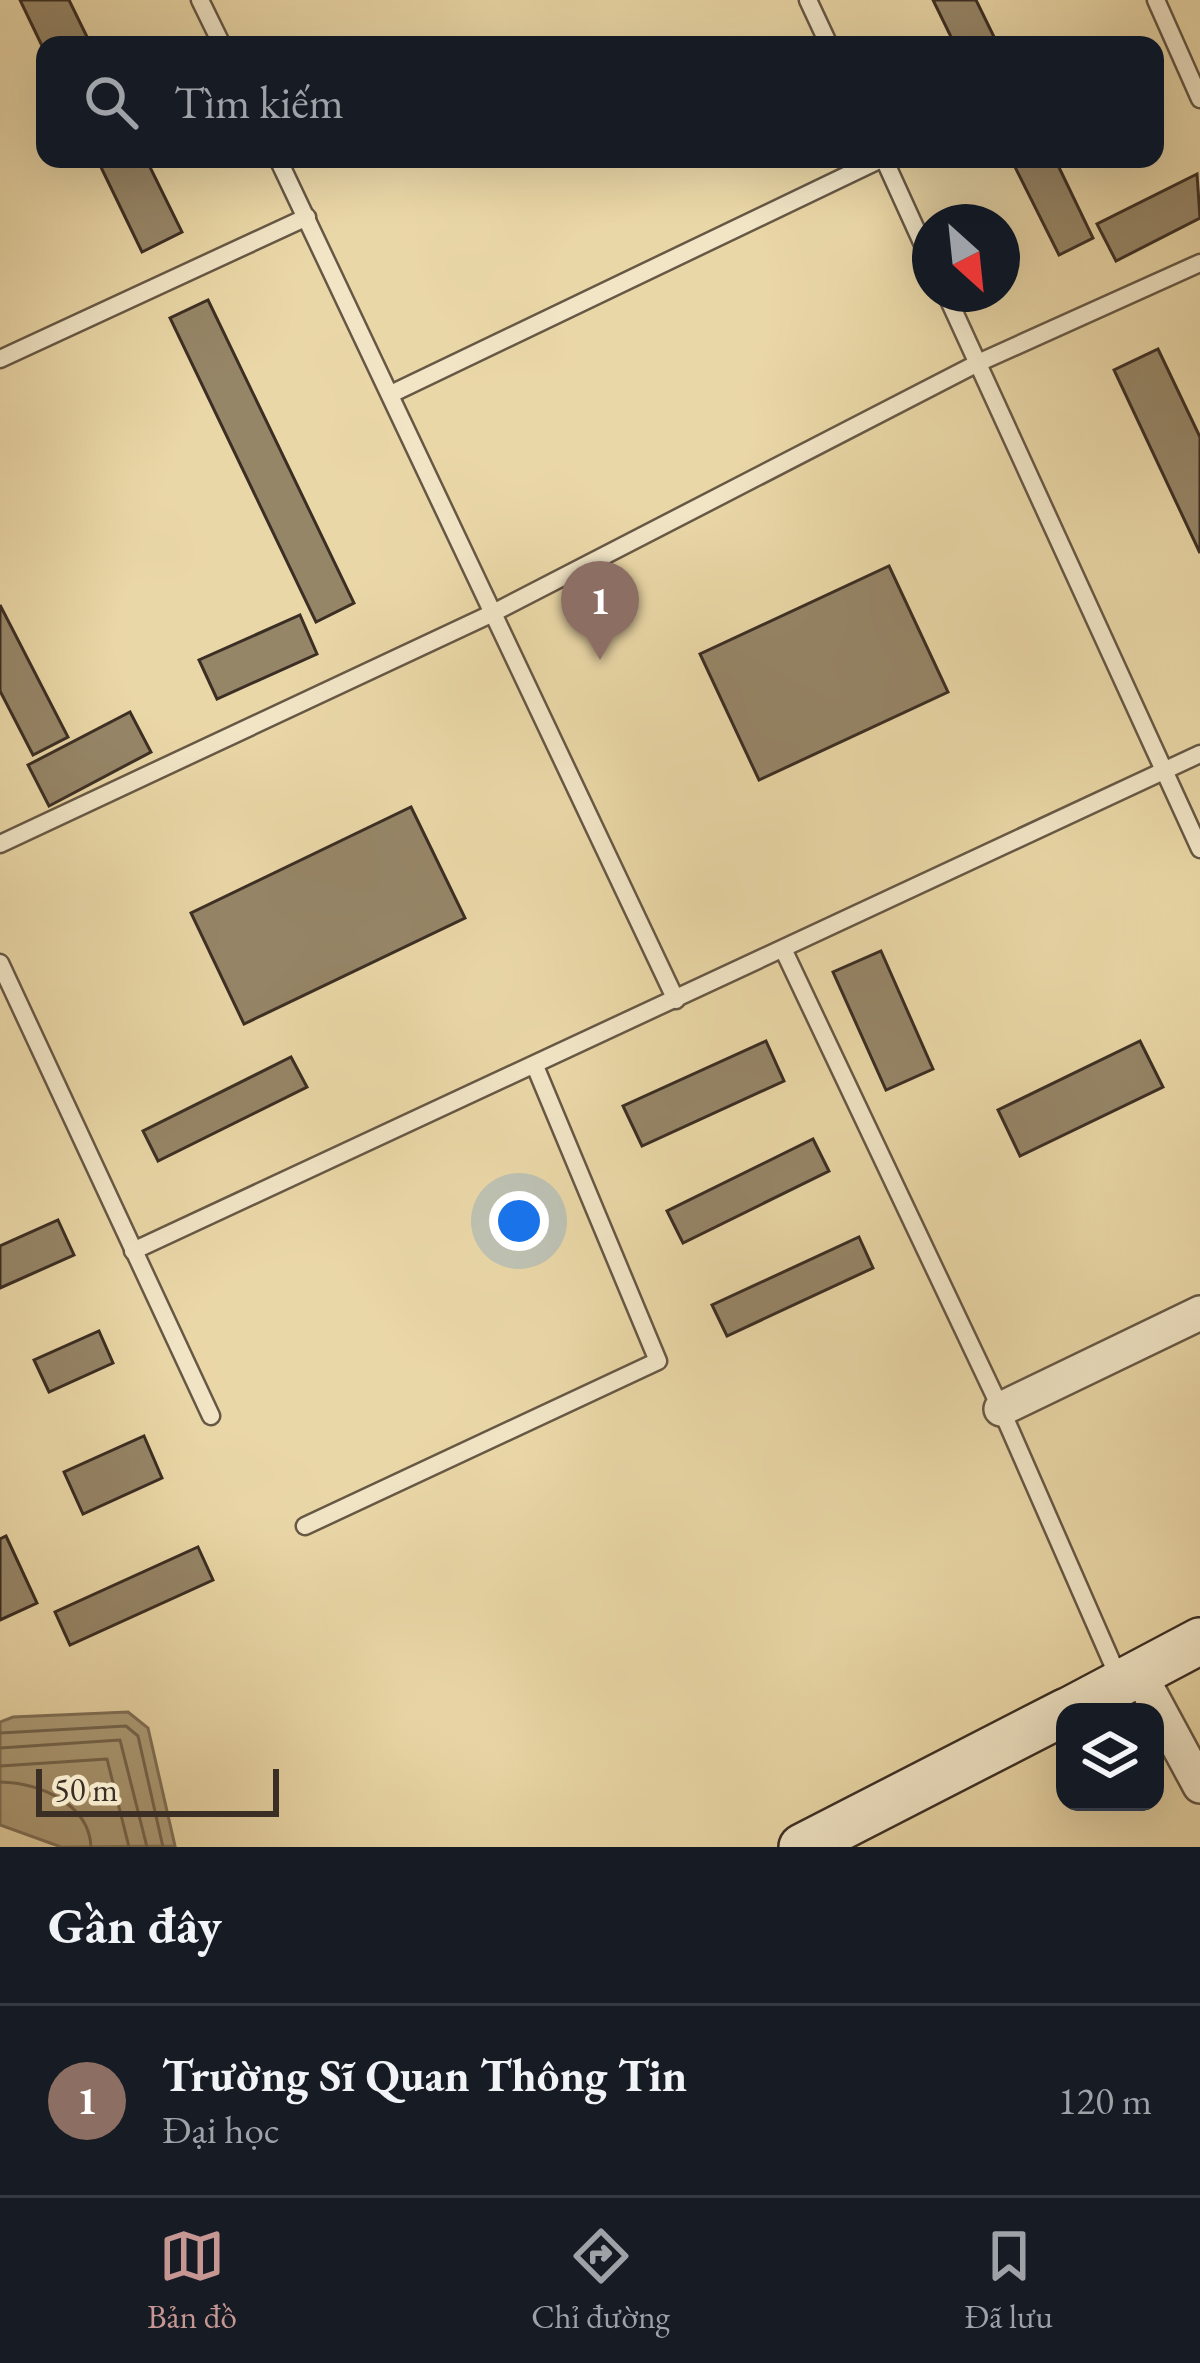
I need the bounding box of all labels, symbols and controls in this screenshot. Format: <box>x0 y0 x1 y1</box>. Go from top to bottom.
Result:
search box <box>36 36 1164 168</box>
icon: search <box>78 69 144 135</box>
text: Tìm kiếm <box>174 73 344 131</box>
north arrow <box>912 204 1020 312</box>
pin: 1 <box>561 561 639 660</box>
your location <box>489 1191 549 1251</box>
map controls <box>1056 1703 1164 1811</box>
button: layers <box>1056 1703 1164 1811</box>
scale bar <box>36 1763 279 1816</box>
text: 50 m <box>54 1768 118 1811</box>
text: Gần đây <box>48 1892 222 1958</box>
text: Trường Sĩ Quan Thông Tin <box>162 2046 687 2104</box>
text: 1 <box>77 2075 97 2126</box>
text: 120 m <box>1058 2075 1152 2126</box>
text: Đại học <box>162 2104 280 2155</box>
tab: Bản đồ <box>147 2223 237 2338</box>
tab: Chỉ đường <box>531 2223 670 2338</box>
tab: Đã lưu <box>964 2223 1053 2338</box>

